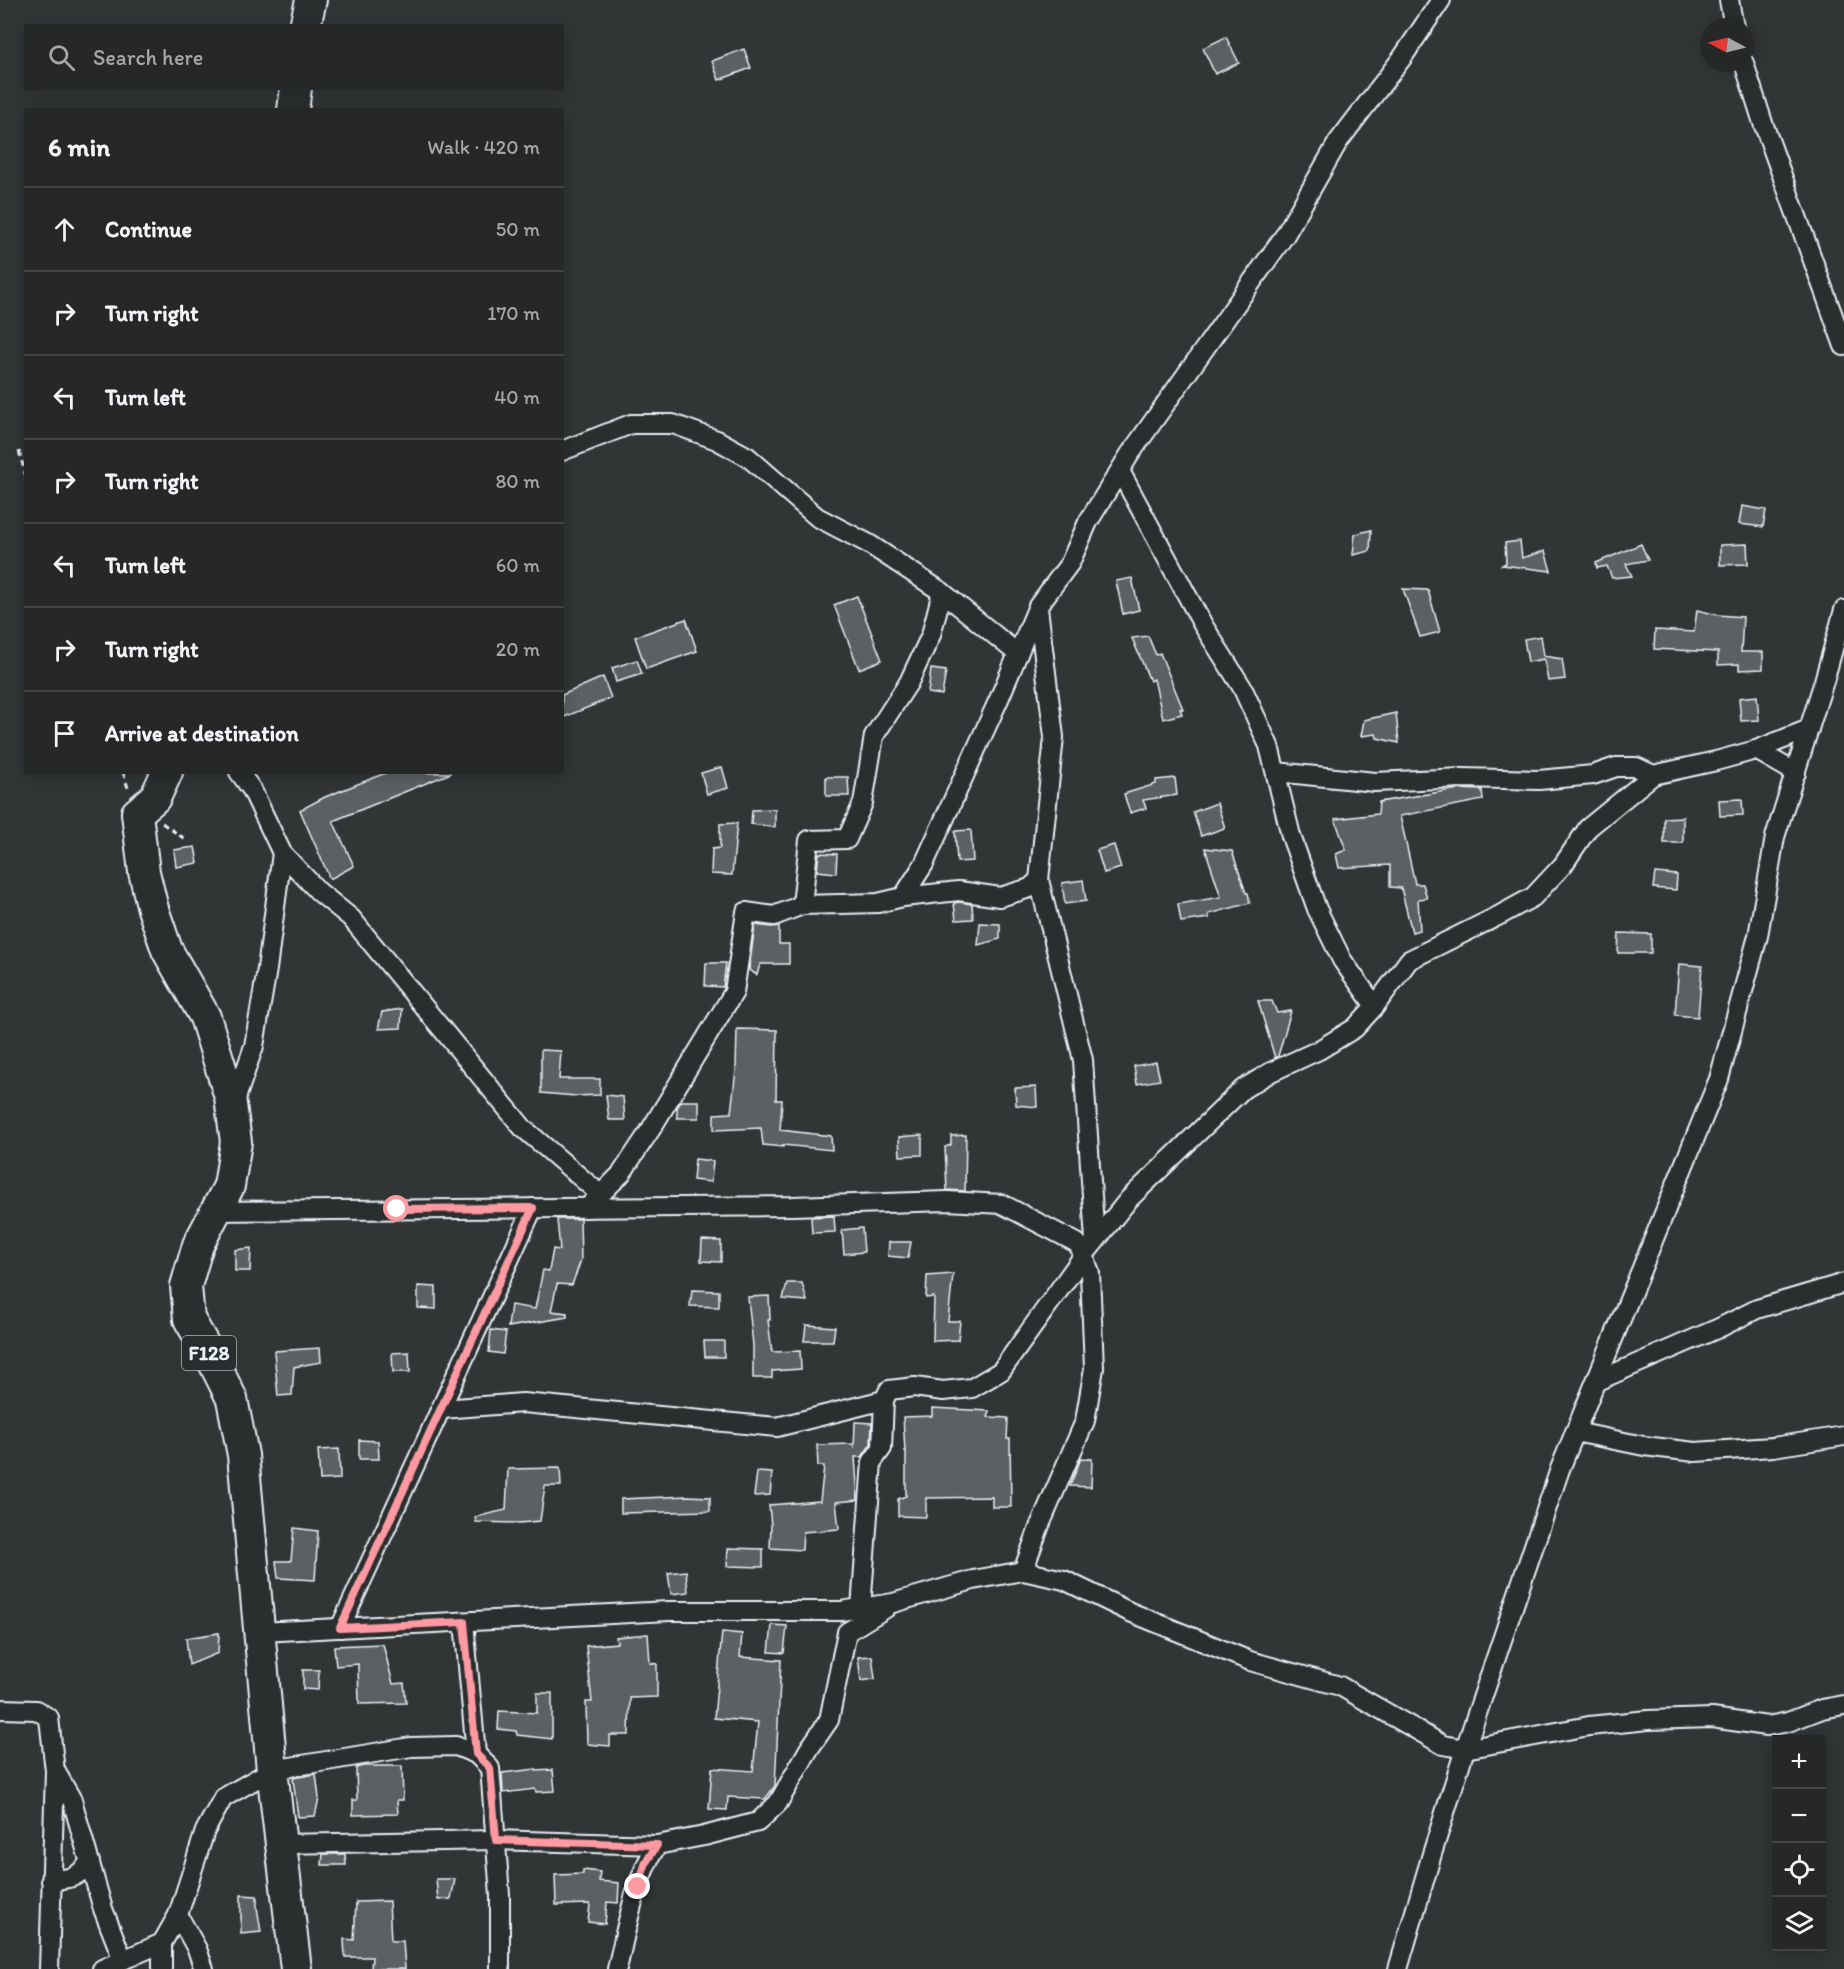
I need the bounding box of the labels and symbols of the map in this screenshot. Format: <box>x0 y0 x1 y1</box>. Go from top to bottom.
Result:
north arrow <box>1700 18 1754 72</box>
route start <box>383 1195 409 1221</box>
road number: F128 <box>182 1336 236 1370</box>
route end <box>624 1873 650 1899</box>

